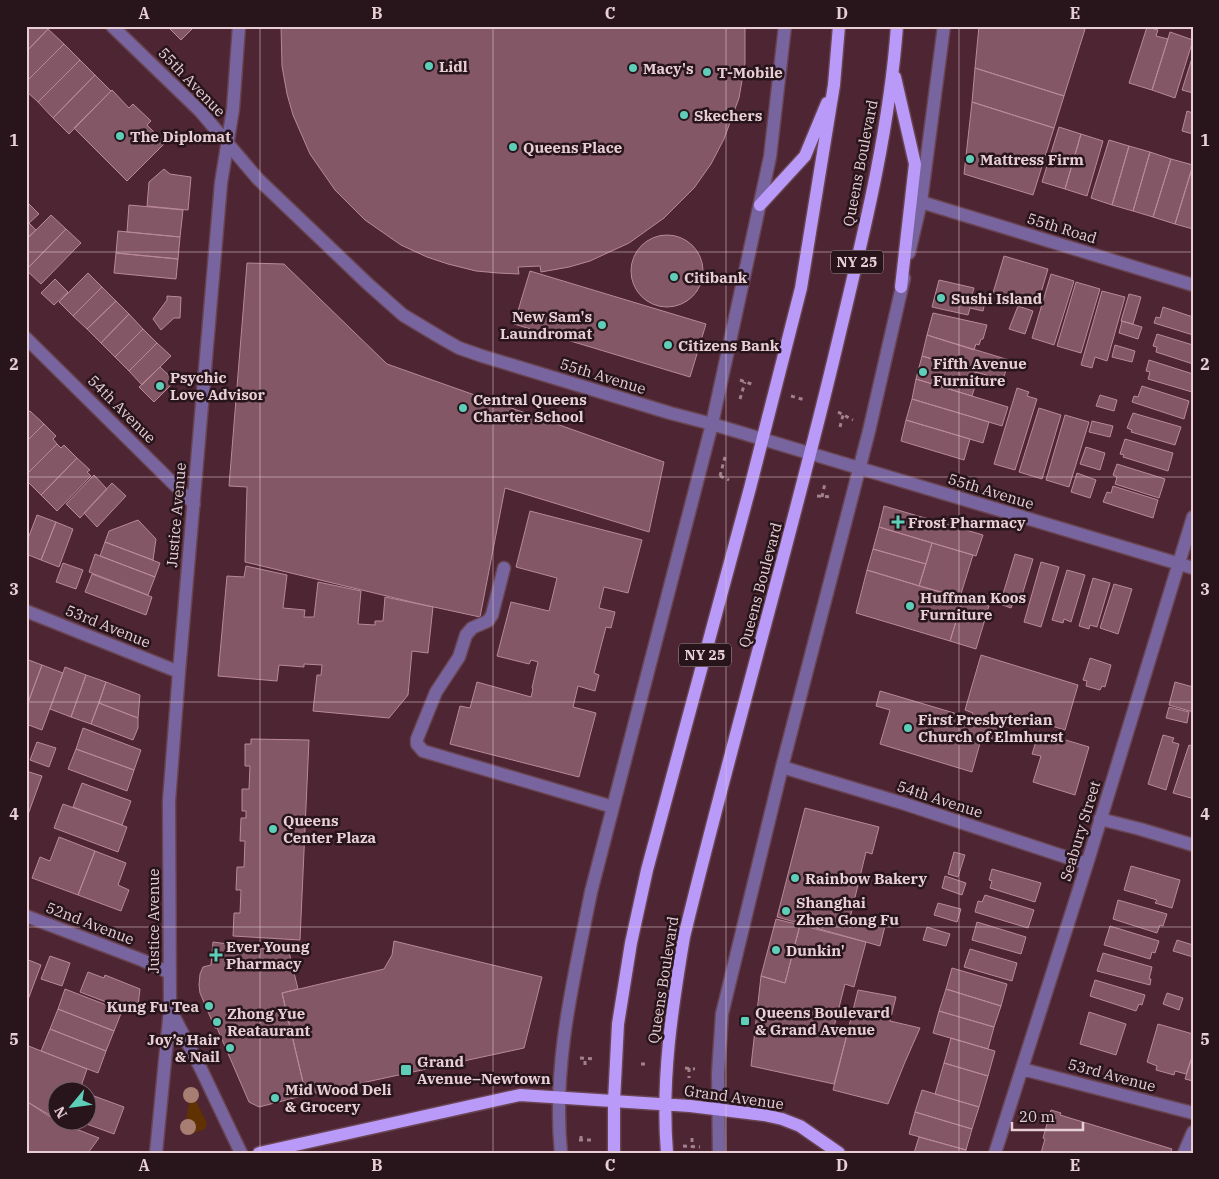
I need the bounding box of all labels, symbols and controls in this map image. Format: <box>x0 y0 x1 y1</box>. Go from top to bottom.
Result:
text: A <box>138 3 150 23</box>
text: B <box>371 3 383 23</box>
text: C <box>605 3 615 23</box>
text: D <box>836 3 848 23</box>
text: E <box>1070 3 1080 23</box>
street label: 55th Avenue <box>154 43 230 121</box>
place label: Lidl <box>439 57 468 76</box>
place label: Macy's <box>643 59 694 78</box>
marker: Lidl <box>423 60 435 72</box>
marker: Macy's <box>627 62 639 74</box>
place label: T-Mobile <box>717 63 783 82</box>
marker: T-Mobile <box>701 66 713 78</box>
street label: Queens Boulevard <box>838 98 882 228</box>
place label: Skechers <box>694 106 762 125</box>
marker: Skechers <box>678 109 690 121</box>
place label: The Diplomat <box>130 127 231 146</box>
text: 1 <box>9 130 19 150</box>
marker: The Diplomat <box>114 130 126 142</box>
text: 1 <box>1200 130 1210 150</box>
place label: Queens Place <box>523 138 622 157</box>
marker: Queens Place <box>507 141 519 153</box>
place label: Mattress Firm <box>980 150 1084 169</box>
marker: Mattress Firm <box>964 153 976 165</box>
street label: 55th Road <box>1025 208 1099 248</box>
road number: NY 25 <box>831 250 883 274</box>
place label: Citibank <box>684 268 748 287</box>
marker: Citibank <box>668 271 680 283</box>
place label: Sushi Island <box>951 289 1043 308</box>
marker: Sushi Island <box>935 292 947 304</box>
place label: New Sam's Laundromat <box>500 307 592 343</box>
marker: New Sam's Laundromat <box>596 319 608 331</box>
place label: Citizens Bank <box>678 336 780 355</box>
marker: Citizens Bank <box>662 339 674 351</box>
text: 2 <box>9 354 19 374</box>
street label: 55th Avenue <box>558 354 648 398</box>
place label: Fifth Avenue Furniture <box>933 354 1027 390</box>
text: 2 <box>1200 354 1210 374</box>
marker: Fifth Avenue Furniture <box>917 366 929 378</box>
place label: Psychic Love Advisor <box>170 368 266 404</box>
street label: 54th Avenue <box>84 371 160 447</box>
marker: Psychic Love Advisor <box>154 380 166 392</box>
place label: Central Queens Charter School <box>473 390 587 426</box>
marker: Central Queens Charter School <box>457 402 469 414</box>
street label: Justice Avenue <box>162 462 190 568</box>
street label: 55th Avenue <box>946 469 1036 513</box>
place label: Frost Pharmacy <box>908 513 1026 532</box>
marker: Frost Pharmacy <box>892 516 904 528</box>
street label: Queens Boulevard <box>734 520 786 650</box>
text: 3 <box>9 579 19 599</box>
text: 3 <box>1200 579 1210 599</box>
place label: Huffman Koos Furniture <box>920 588 1026 624</box>
street label: 53rd Avenue <box>63 600 153 652</box>
marker: Huffman Koos Furniture <box>904 600 916 612</box>
road number: NY 25 <box>679 644 731 666</box>
place label: First Presbyterian Church of Elmhurst <box>918 710 1064 746</box>
marker: First Presbyterian Church of Elmhurst <box>902 722 914 734</box>
street label: 54th Avenue <box>895 776 985 822</box>
street label: Seabury Street <box>1056 778 1104 884</box>
text: 4 <box>9 804 19 824</box>
text: 4 <box>1200 804 1210 824</box>
place label: Queens Center Plaza <box>283 811 377 847</box>
marker: Queens Center Plaza <box>267 823 279 835</box>
street label: Justice Avenue <box>144 868 163 974</box>
place label: Rainbow Bakery <box>805 869 927 888</box>
marker: Rainbow Bakery <box>789 872 801 884</box>
place label: Shanghai Zhen Gong Fu <box>796 893 899 929</box>
street label: 52nd Avenue <box>43 897 137 949</box>
marker: Shanghai Zhen Gong Fu <box>780 905 792 917</box>
street label: Queens Boulevard <box>644 915 682 1045</box>
place label: Ever Young Pharmacy <box>226 937 310 973</box>
place label: Dunkin' <box>786 941 845 960</box>
marker: Dunkin' <box>770 944 782 956</box>
marker: Ever Young Pharmacy <box>210 949 222 961</box>
place label: Kung Fu Tea <box>106 997 199 1016</box>
marker: Kung Fu Tea <box>203 1000 215 1012</box>
place label: Queens Boulevard & Grand Avenue <box>755 1003 890 1039</box>
place label: Zhong Yue Reataurant <box>227 1004 311 1040</box>
marker: Queens Boulevard & Grand Avenue <box>739 1015 751 1027</box>
marker: Zhong Yue Reataurant <box>211 1016 223 1028</box>
text: 5 <box>9 1029 19 1049</box>
text: 5 <box>1200 1029 1210 1049</box>
place label: Joy’s Hair & Nail <box>147 1030 221 1066</box>
marker: Joy’s Hair & Nail <box>224 1042 236 1054</box>
place label: Grand Avenue–Newtown <box>417 1052 551 1088</box>
street label: 53rd Avenue <box>1066 1054 1158 1096</box>
marker: Grand Avenue–Newtown <box>399 1063 413 1077</box>
place label: Mid Wood Deli & Grocery <box>285 1080 392 1116</box>
street label: Grand Avenue <box>683 1081 785 1113</box>
north arrow <box>48 1082 98 1132</box>
marker: Mid Wood Deli & Grocery <box>269 1092 281 1104</box>
scale bar <box>1012 1099 1083 1131</box>
text: N <box>50 1103 71 1122</box>
text: 20 m <box>1019 1107 1055 1126</box>
text: A <box>138 1155 150 1175</box>
text: B <box>371 1155 383 1175</box>
text: C <box>605 1155 615 1175</box>
text: D <box>836 1155 848 1175</box>
text: E <box>1070 1155 1080 1175</box>

